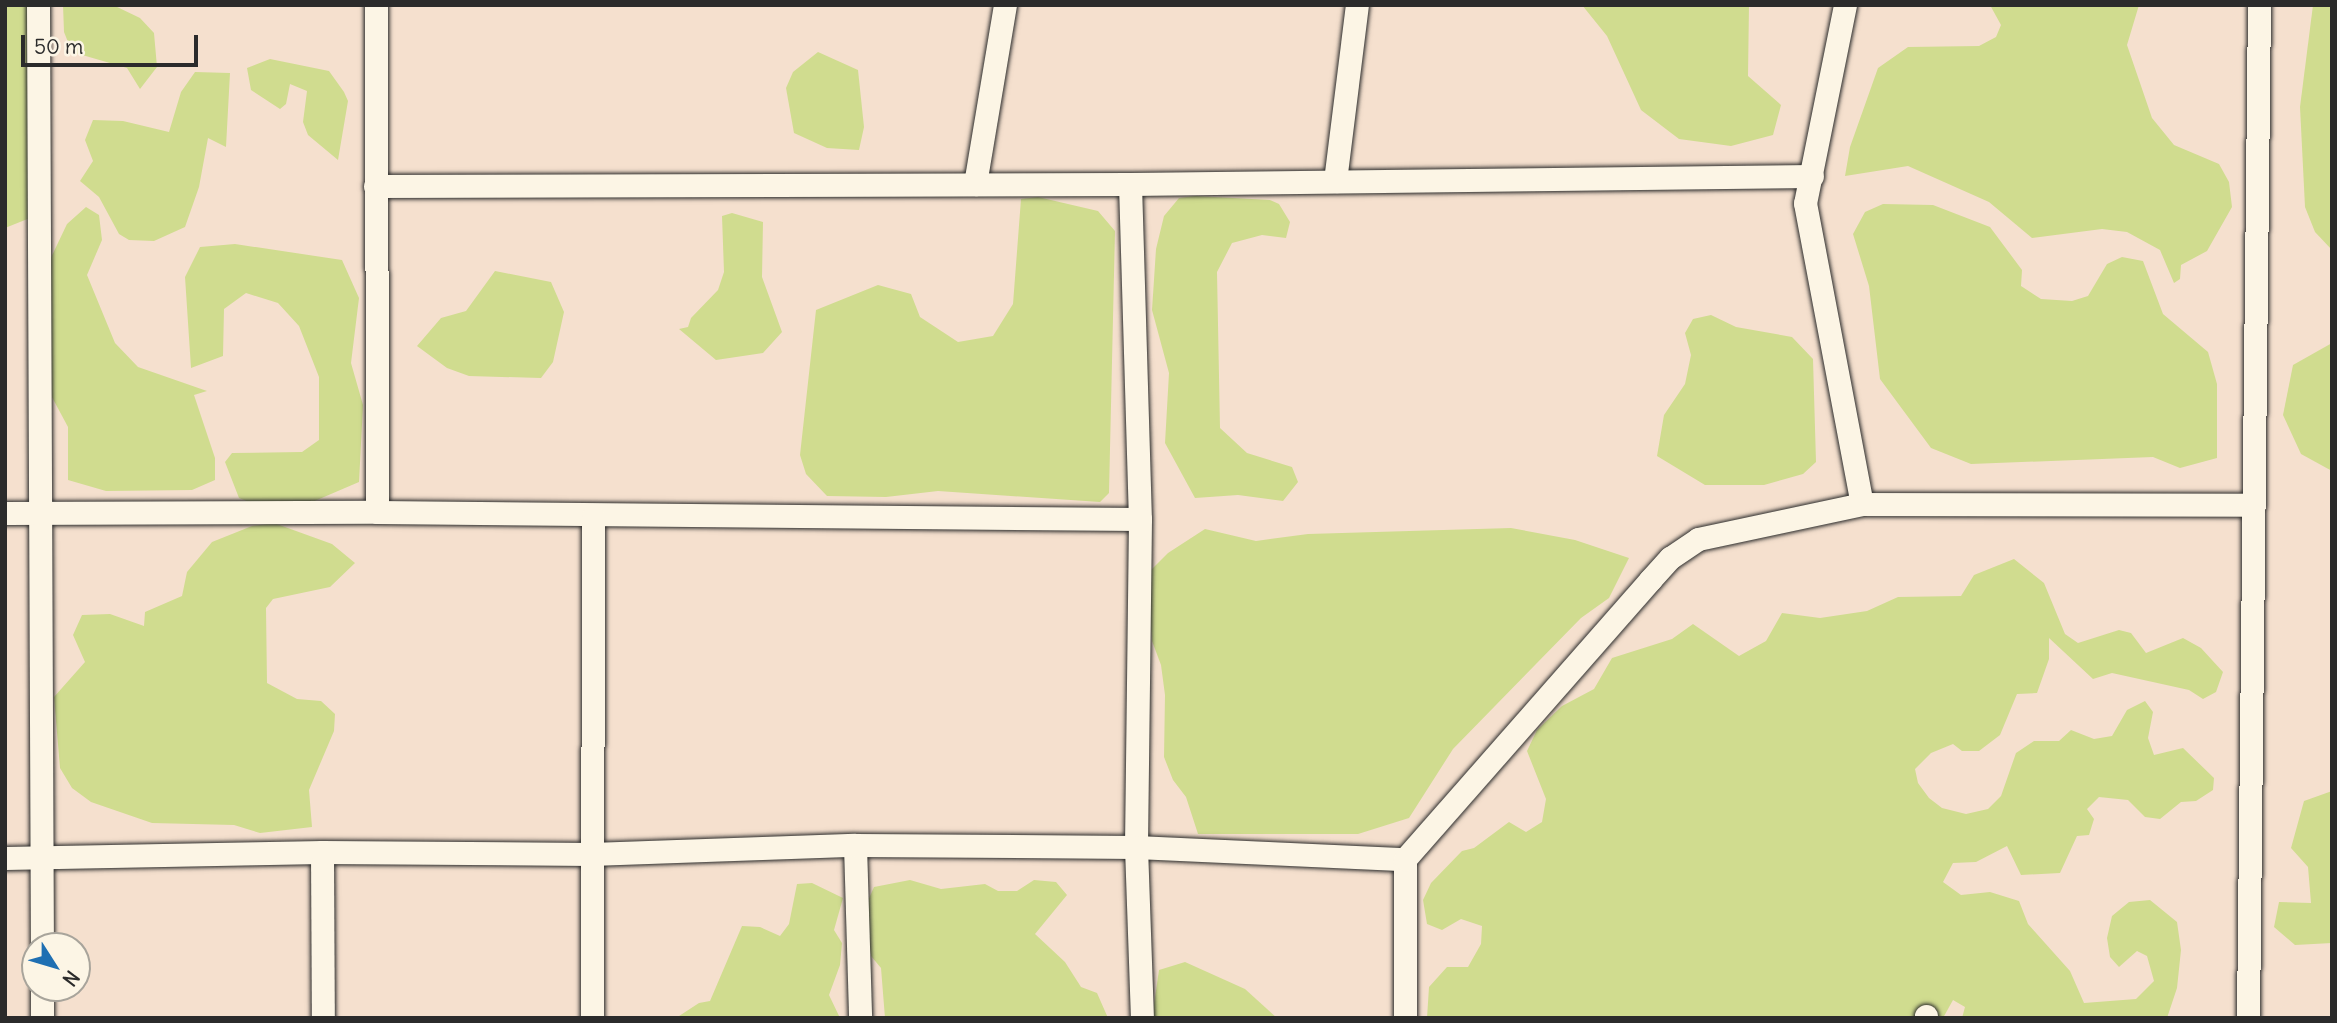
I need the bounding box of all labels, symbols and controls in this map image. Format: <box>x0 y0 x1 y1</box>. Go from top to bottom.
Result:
scale bar <box>24 21 201 65</box>
text: 50 m <box>34 33 83 60</box>
north arrow <box>21 932 91 1002</box>
text: N <box>58 966 85 991</box>

